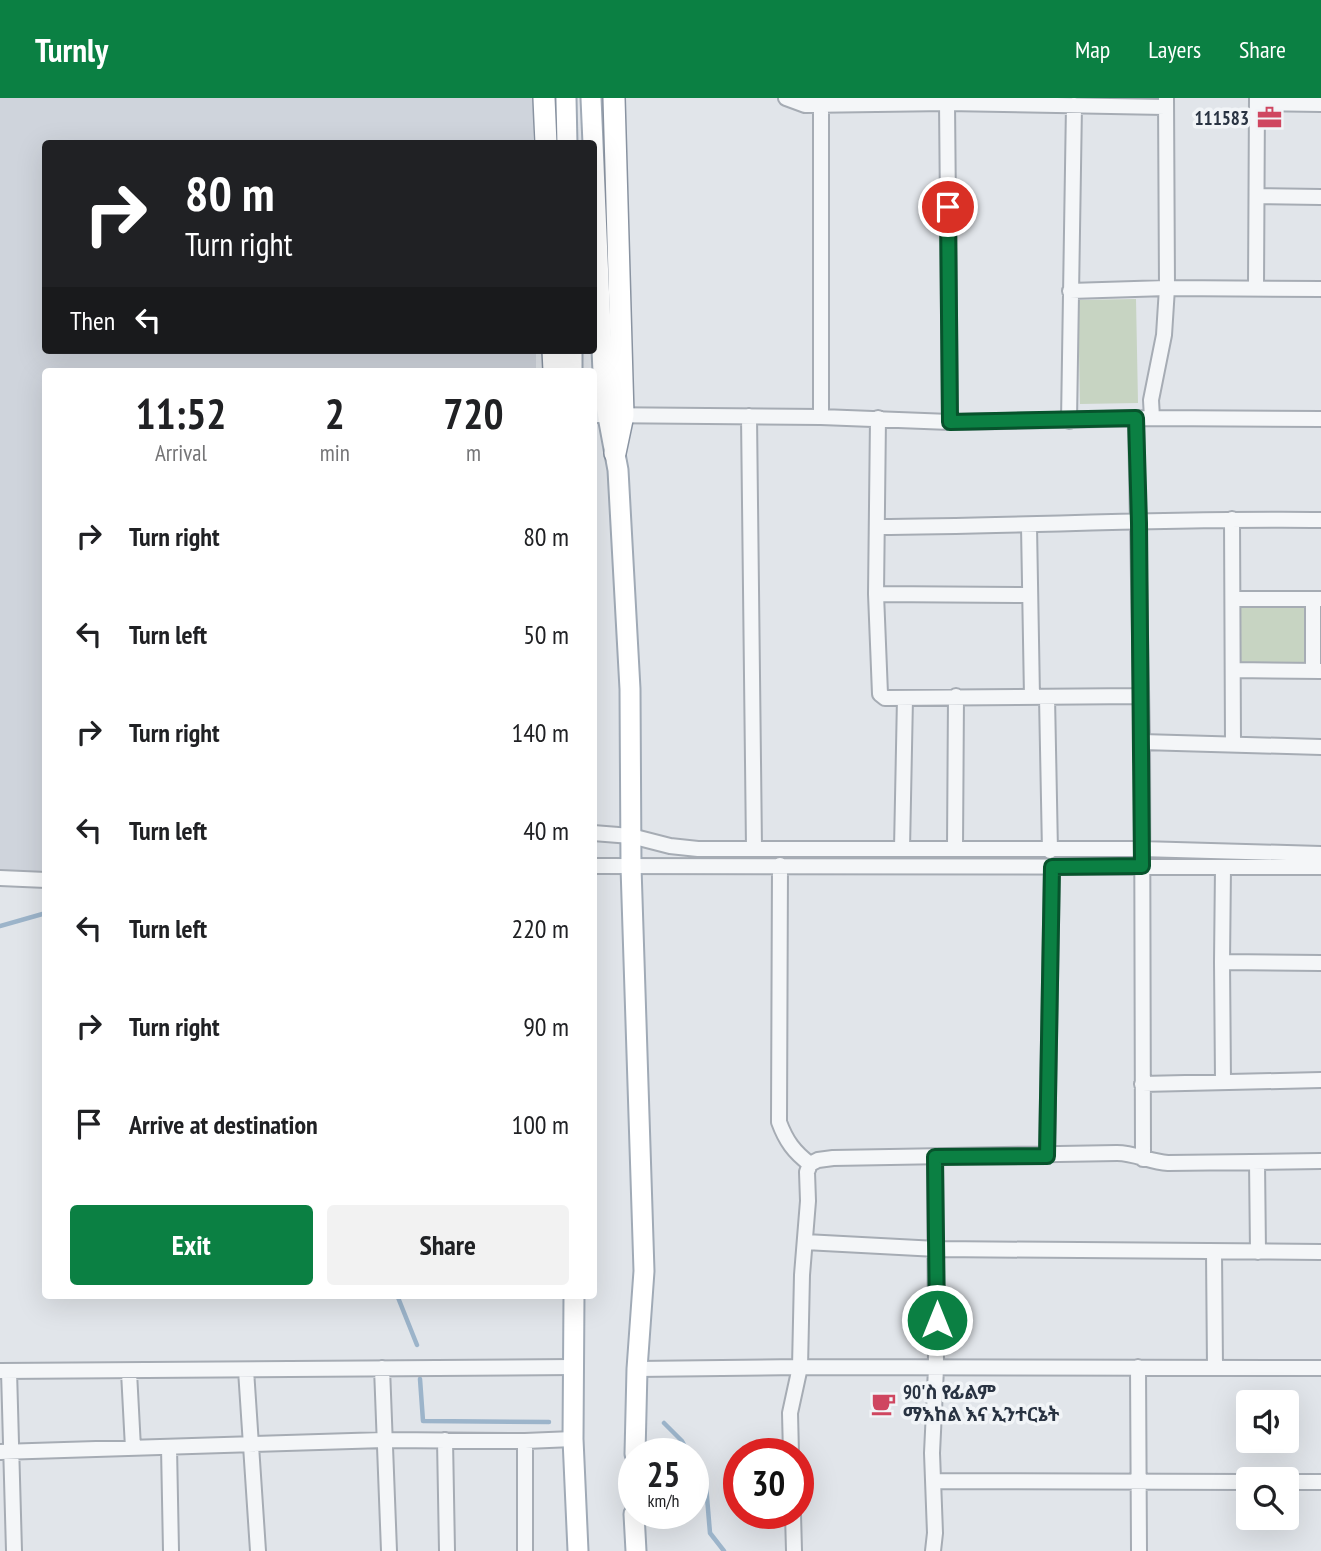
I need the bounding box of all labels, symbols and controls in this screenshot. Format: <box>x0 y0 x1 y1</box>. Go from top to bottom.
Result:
text: Turnly <box>35 28 108 71</box>
text: Map <box>1075 34 1110 65</box>
text: Layers <box>1148 34 1201 65</box>
text: Share <box>1239 34 1286 65</box>
office icon: 111583 <box>1255 104 1283 132</box>
place label: 111583 <box>1195 106 1249 130</box>
text: 80 m <box>185 161 274 225</box>
icon: right <box>70 168 161 259</box>
pin <box>918 177 978 237</box>
icon: arrive <box>929 188 967 226</box>
text: Turn right <box>185 223 293 265</box>
icon: left <box>129 301 167 339</box>
text: Then <box>70 304 115 337</box>
text: 11:52 <box>135 386 226 441</box>
text: 2 <box>325 386 345 441</box>
text: 720 <box>443 386 504 441</box>
text: Arrival <box>155 438 207 467</box>
text: min <box>320 438 350 467</box>
text: m <box>466 438 481 467</box>
icon: right <box>70 517 108 555</box>
text: Turn right <box>129 520 220 553</box>
text: 80 m <box>523 520 569 553</box>
icon: left <box>70 615 108 653</box>
text: Turn left <box>129 618 207 651</box>
text: 50 m <box>523 618 569 651</box>
icon: right <box>70 713 108 751</box>
text: Turn right <box>129 716 220 749</box>
text: 140 m <box>511 716 569 749</box>
icon: left <box>70 811 108 849</box>
text: Turn left <box>129 814 207 847</box>
text: 40 m <box>523 814 569 847</box>
icon: left <box>70 909 108 947</box>
text: Turn left <box>129 912 207 945</box>
text: 220 m <box>511 912 569 945</box>
icon: right <box>70 1007 108 1045</box>
text: Turn right <box>129 1010 220 1043</box>
text: 90 m <box>523 1010 569 1043</box>
icon: arrive <box>70 1105 108 1143</box>
text: Arrive at destination <box>129 1108 318 1141</box>
text: 100 m <box>511 1108 569 1141</box>
button: Exit <box>70 1205 313 1285</box>
button: Share <box>327 1205 569 1285</box>
position arrow <box>900 1283 974 1357</box>
place label: 90'ስ የፊልም ማእከል እና ኢንተርኔት <box>903 1380 1060 1426</box>
cafe icon: 90'ስ የፊልም ማእከል እና ኢንተርኔት <box>869 1389 897 1417</box>
map controls <box>1236 1390 1299 1530</box>
button: sound <box>1236 1390 1299 1453</box>
speed limit sign: 30 <box>723 1438 814 1529</box>
text: 25 <box>647 1451 680 1497</box>
button: search <box>1236 1467 1299 1530</box>
text: km/h <box>648 1489 679 1512</box>

